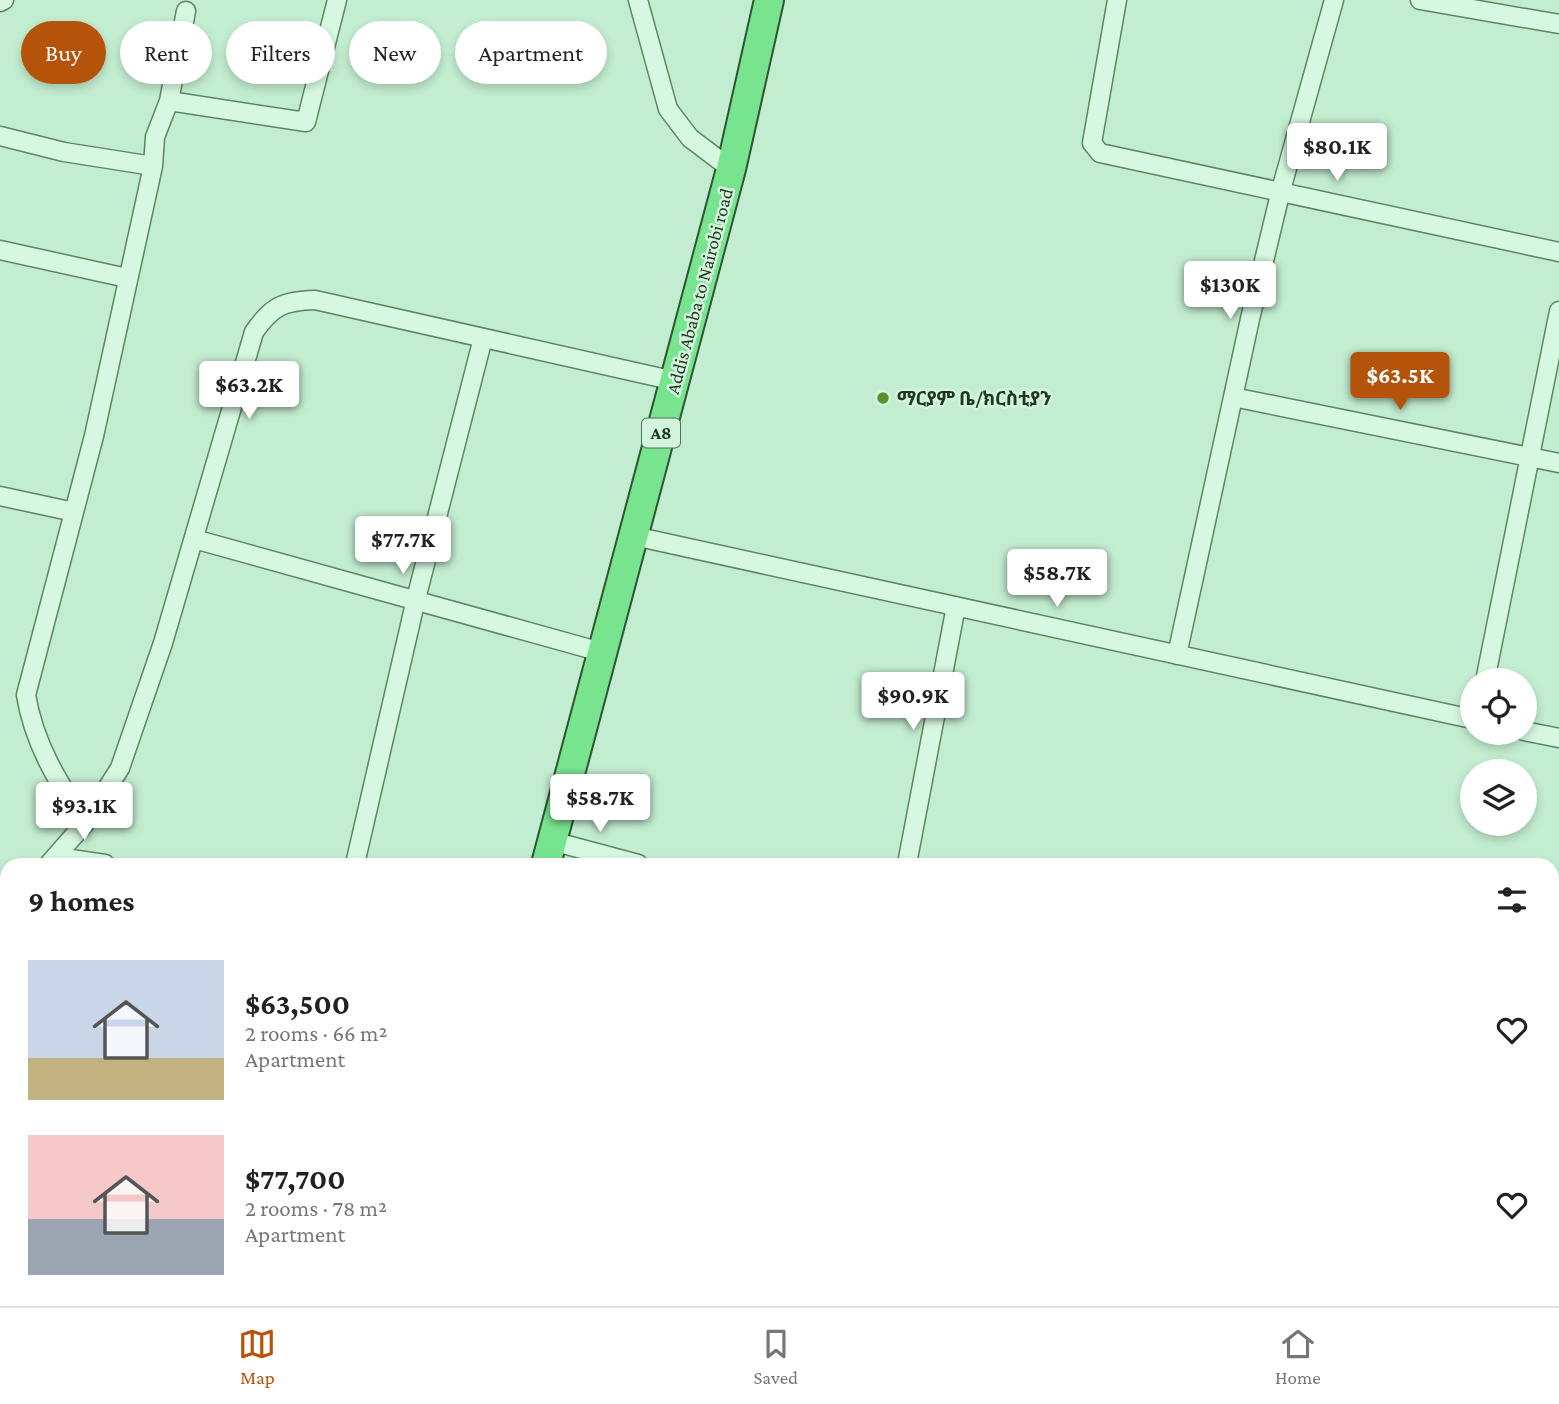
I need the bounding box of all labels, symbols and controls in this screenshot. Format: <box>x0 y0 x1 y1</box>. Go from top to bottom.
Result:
chip: Buy <box>21 21 106 84</box>
chip: Rent <box>120 21 212 84</box>
chip: Filters <box>226 21 335 84</box>
chip: New <box>349 21 441 84</box>
chip: Apartment <box>455 21 607 84</box>
pin: $80.1K <box>1280 124 1394 183</box>
text: $80.1K <box>1303 133 1371 159</box>
street label: Addis Ababa to Nairobi road <box>662 186 737 396</box>
pin: $130K <box>1181 262 1279 321</box>
text: $130K <box>1200 271 1260 297</box>
pin: $63.5K <box>1343 352 1457 412</box>
pin: $63.2K <box>192 362 306 421</box>
text: $63.5K <box>1366 362 1434 388</box>
text: $63.2K <box>215 371 283 397</box>
place label: ማርያም ቤ/ክርስቲያን <box>897 388 1052 409</box>
marker: ማርያም ቤ/ክርስቲያን <box>875 390 891 406</box>
road number: A8 <box>642 418 680 447</box>
pin: $77.7K <box>346 516 460 576</box>
text: $77.7K <box>371 526 435 552</box>
pin: $58.7K <box>1000 550 1114 609</box>
text: $58.7K <box>1023 559 1091 585</box>
map controls <box>1460 668 1537 836</box>
button: locate <box>1460 668 1537 745</box>
pin: $90.9K <box>856 672 970 732</box>
text: $90.9K <box>878 682 948 708</box>
button: layers <box>1460 759 1537 836</box>
pin: $58.7K <box>543 774 657 834</box>
pin: $93.1K <box>27 782 141 842</box>
text: $58.7K <box>566 784 634 810</box>
text: $93.1K <box>52 792 116 818</box>
icon: filters <box>1493 881 1531 919</box>
text: 9 homes <box>28 884 135 917</box>
text: $63,500 <box>245 987 350 1020</box>
icon: home <box>84 988 168 1072</box>
icon: heart <box>1493 1011 1531 1049</box>
text: 2 rooms · 66 m² <box>245 1020 388 1046</box>
text: Apartment <box>245 1046 345 1072</box>
text: $77,700 <box>245 1162 346 1195</box>
icon: home <box>84 1163 168 1247</box>
icon: heart <box>1493 1186 1531 1224</box>
text: 2 rooms · 78 m² <box>245 1195 387 1221</box>
text: Apartment <box>245 1221 345 1247</box>
tab: Map <box>238 1325 276 1388</box>
tab: Saved <box>753 1325 798 1388</box>
tab: Home <box>1275 1325 1321 1388</box>

